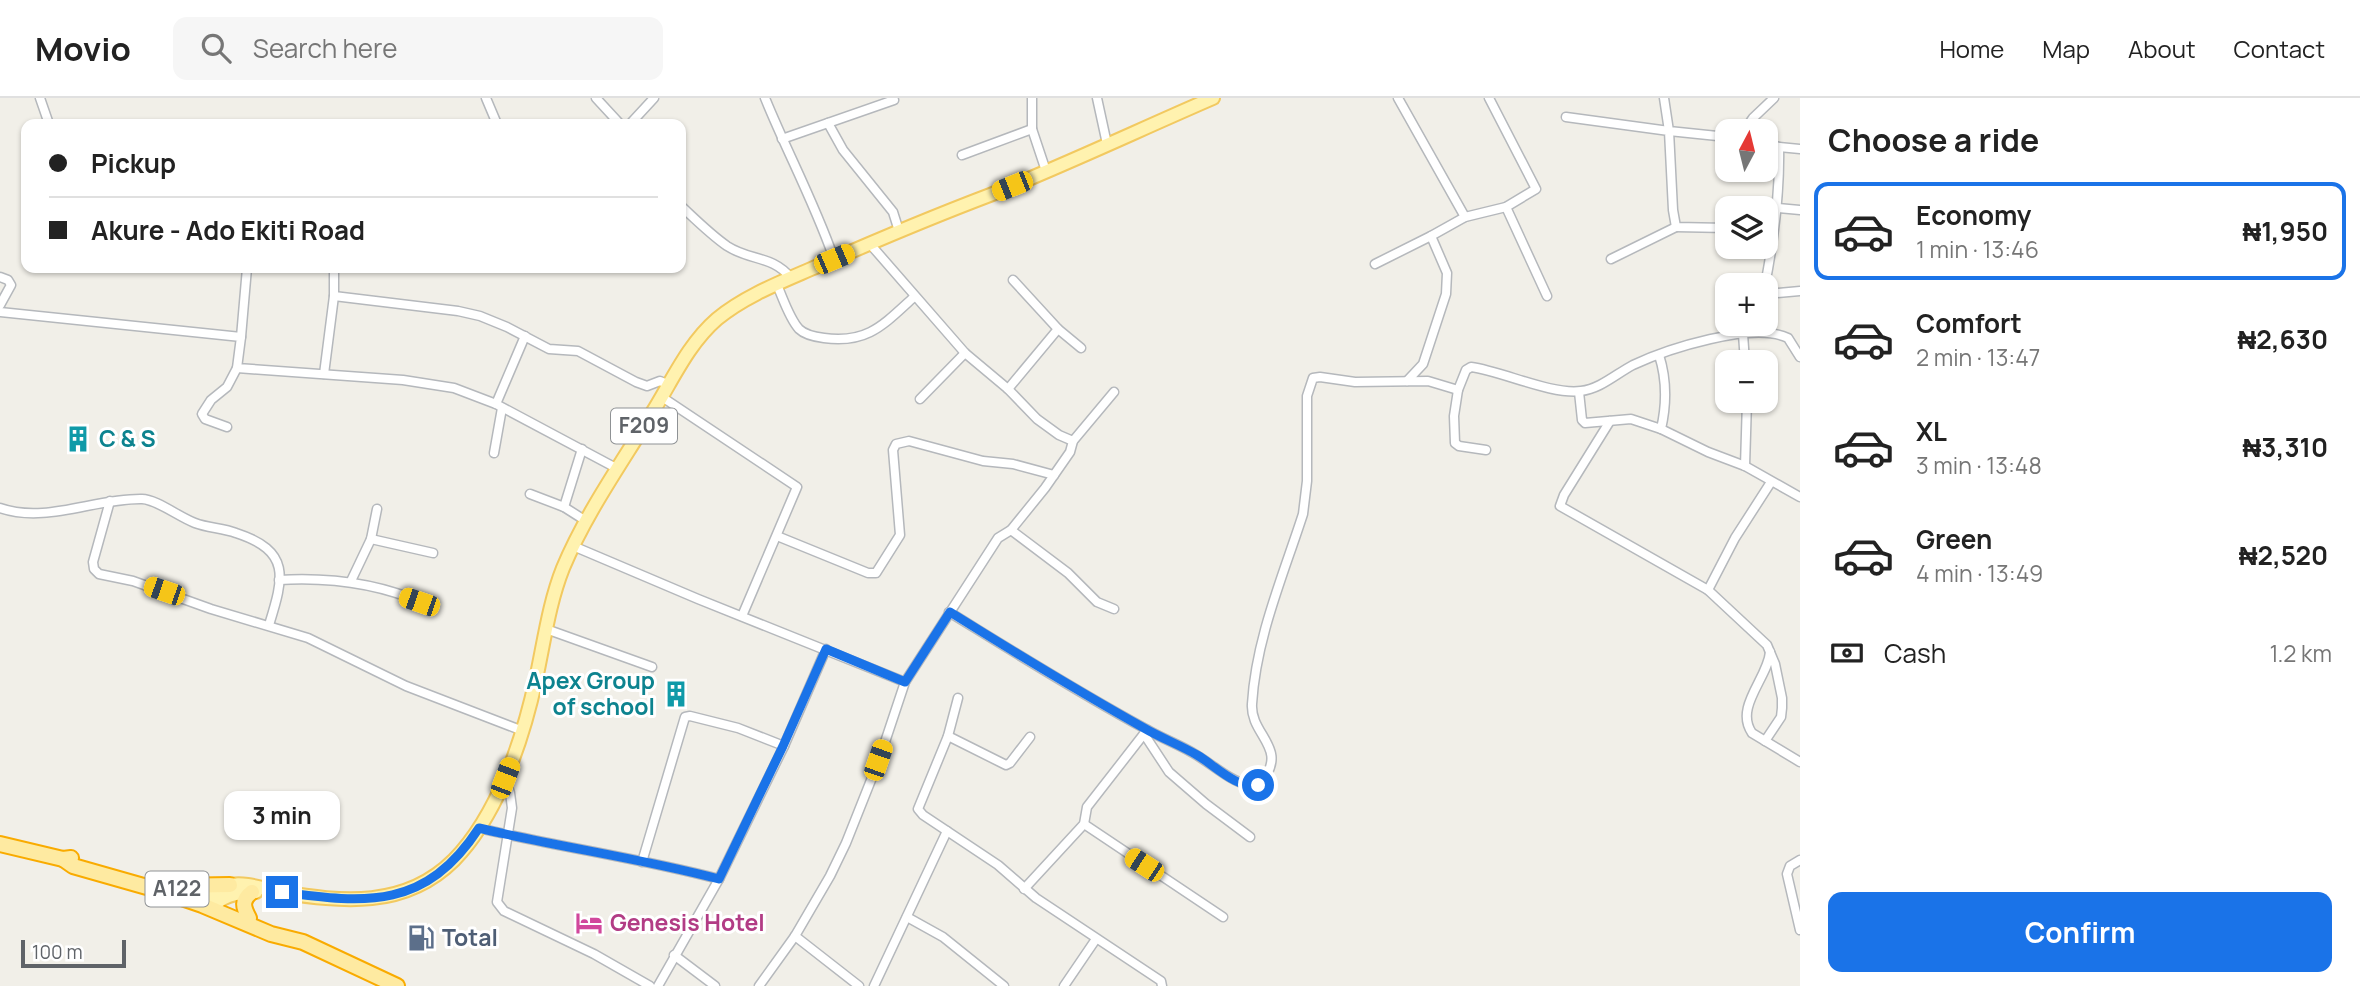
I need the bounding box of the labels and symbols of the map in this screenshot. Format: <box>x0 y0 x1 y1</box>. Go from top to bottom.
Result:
north arrow <box>1715 119 1778 182</box>
car <box>989 168 1036 204</box>
car <box>811 241 858 277</box>
road number: F209 <box>611 408 677 444</box>
place label: C & S <box>99 422 156 454</box>
building icon: C & S <box>63 424 93 454</box>
car <box>141 574 188 608</box>
car <box>396 585 443 619</box>
place label: Apex Group of school <box>526 664 655 722</box>
building icon: Apex Group of school <box>661 679 691 709</box>
car <box>862 737 895 783</box>
car <box>488 755 523 801</box>
route start <box>1242 769 1274 801</box>
callout: 3 min <box>224 790 340 840</box>
car <box>1121 845 1168 885</box>
road number: A122 <box>146 872 208 906</box>
route end <box>266 876 298 908</box>
place label: Genesis Hotel <box>610 906 765 938</box>
hotel icon: Genesis Hotel <box>574 908 604 938</box>
place label: Total <box>442 921 498 953</box>
fuel station icon: Total <box>406 923 436 953</box>
scale bar <box>21 937 126 969</box>

